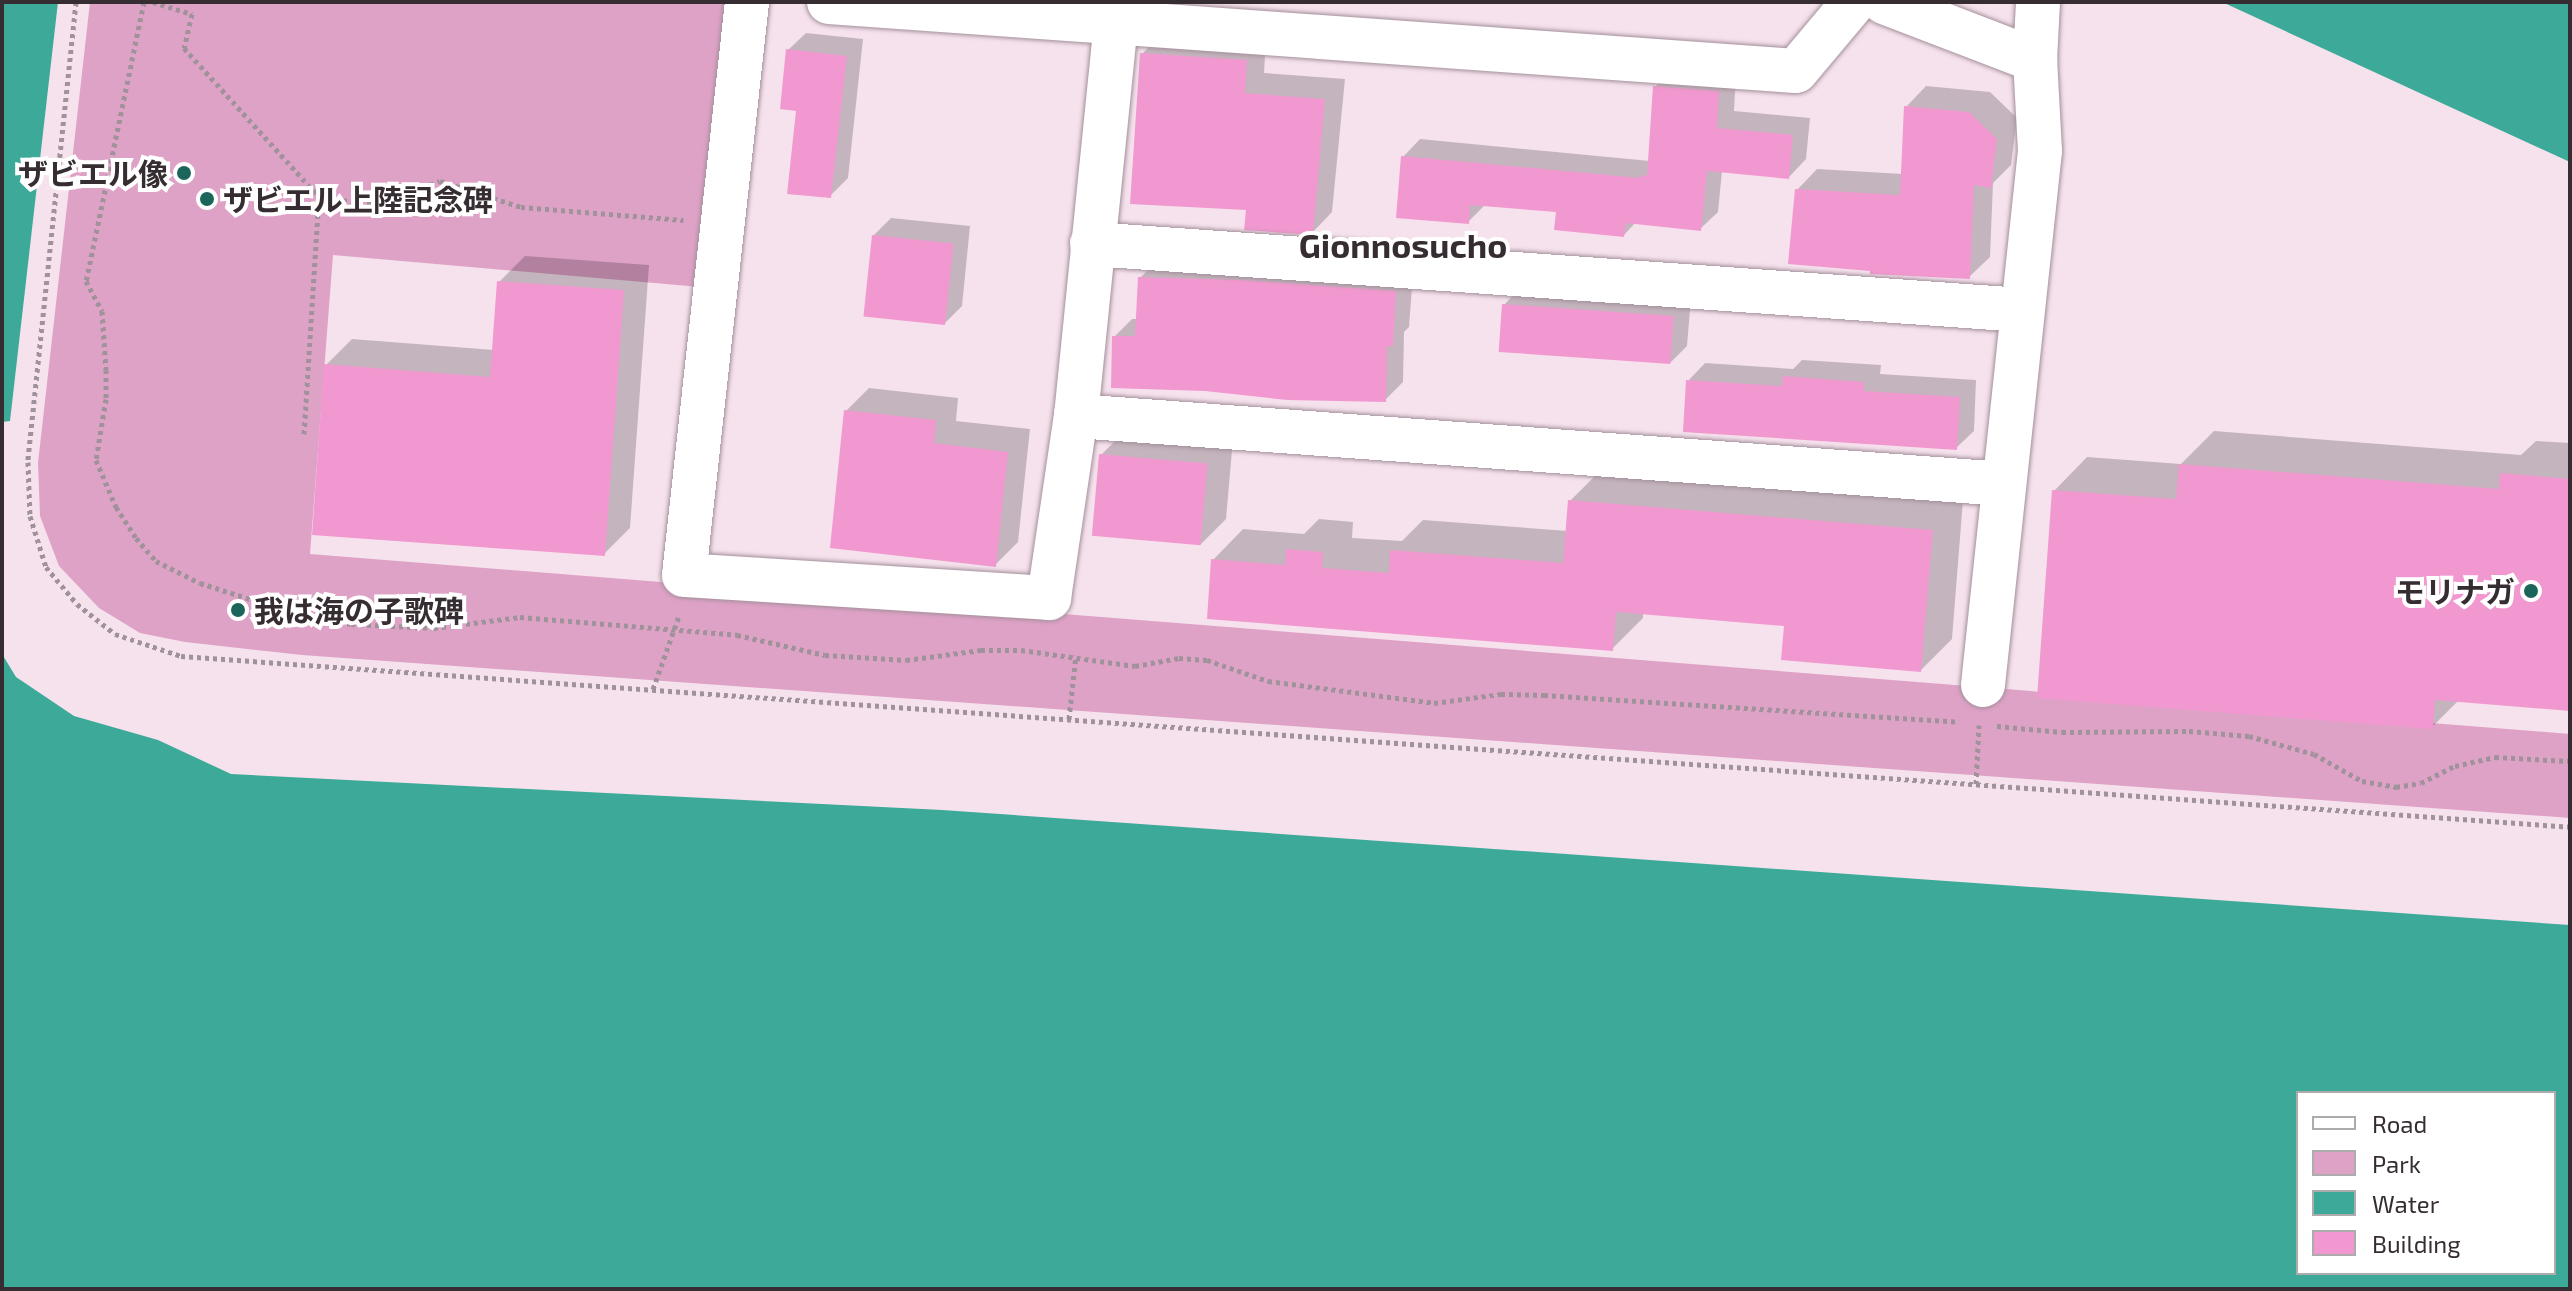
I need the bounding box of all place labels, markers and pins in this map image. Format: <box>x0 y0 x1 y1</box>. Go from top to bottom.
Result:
place label: ザビエル像 <box>18 155 168 191</box>
marker: ザビエル像 <box>175 164 193 182</box>
place label: ザビエル上陸記念碑 <box>223 181 493 217</box>
marker: ザビエル上陸記念碑 <box>198 190 216 208</box>
place label: モリナガ <box>2395 573 2515 609</box>
marker: モリナガ <box>2522 582 2540 600</box>
place label: 我は海の子歌碑 <box>254 592 464 628</box>
marker: 我は海の子歌碑 <box>229 601 247 619</box>

